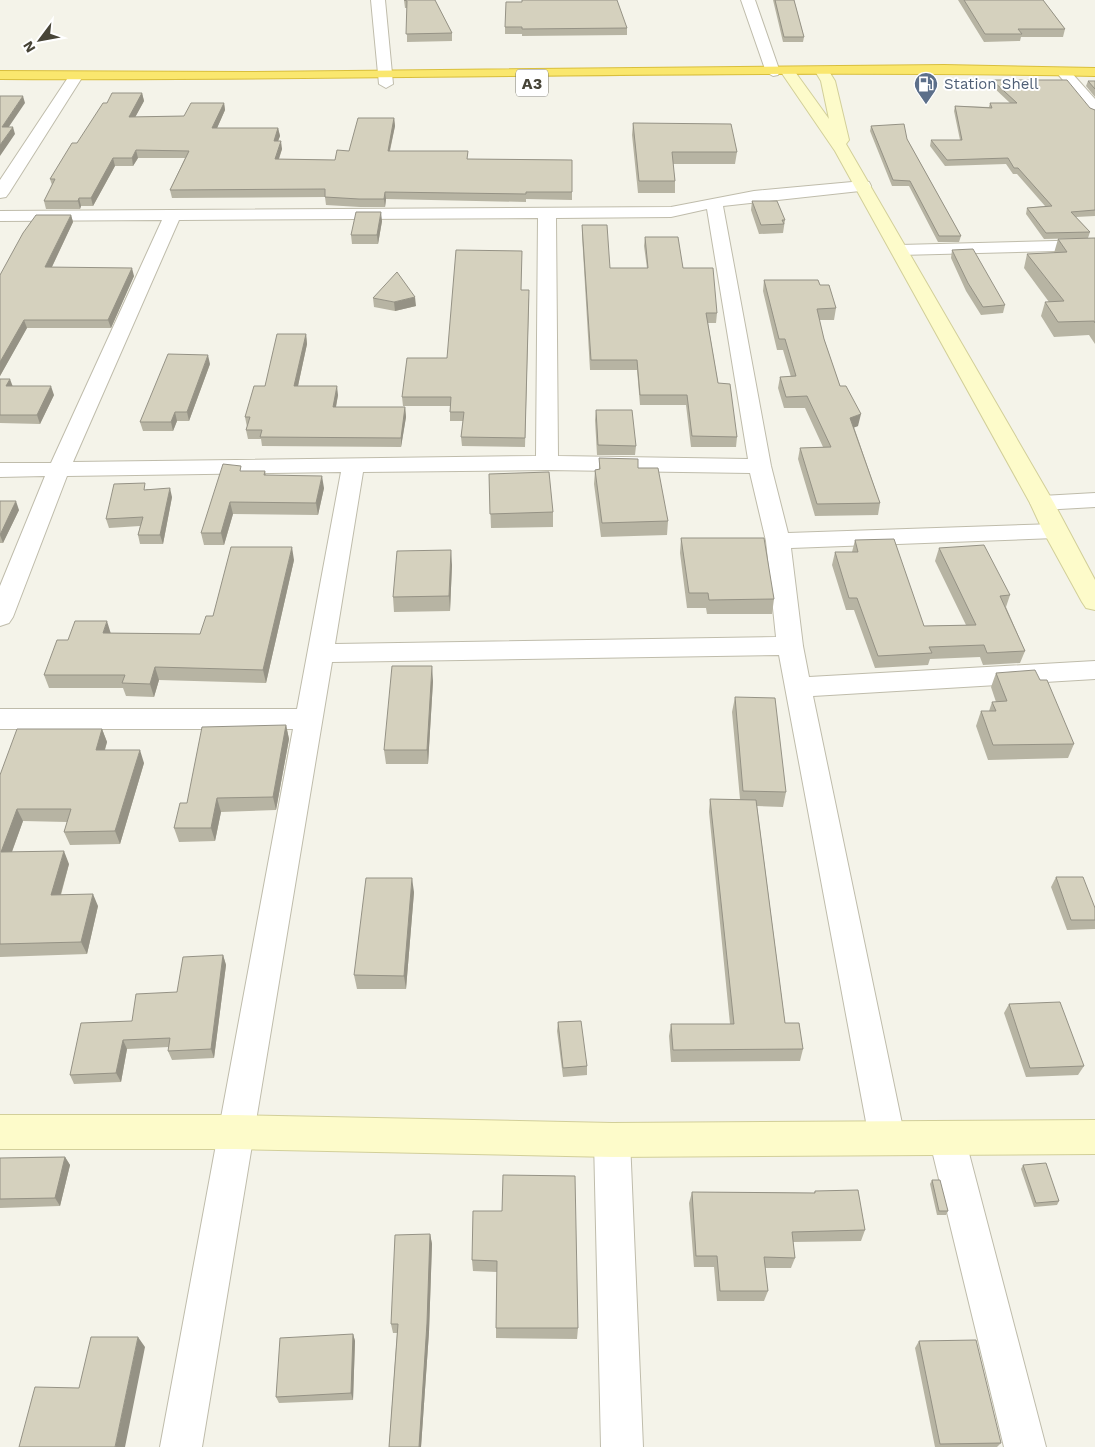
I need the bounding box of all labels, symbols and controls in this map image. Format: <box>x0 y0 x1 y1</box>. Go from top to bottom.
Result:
north arrow <box>15 15 65 65</box>
text: N <box>19 38 39 56</box>
road number: A3 <box>516 70 548 96</box>
fuel station icon: Station Shell <box>913 71 939 105</box>
place label: Station Shell <box>944 75 1039 93</box>

